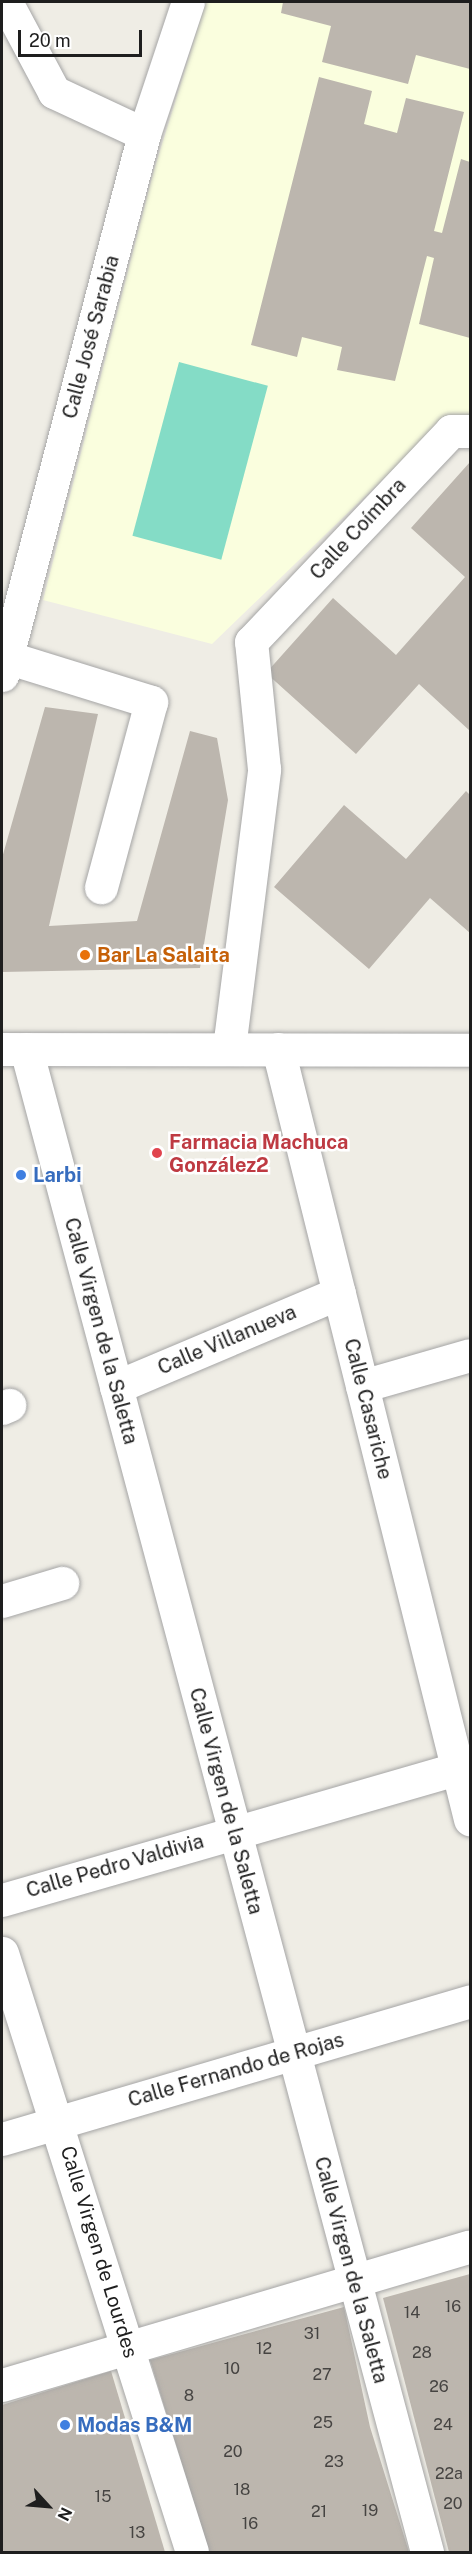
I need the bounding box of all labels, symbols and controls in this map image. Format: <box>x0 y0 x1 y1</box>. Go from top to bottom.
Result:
scale bar <box>21 18 146 56</box>
text: 20 m <box>29 30 71 51</box>
street label: Calle José Sarabia <box>58 253 124 421</box>
street label: Calle Coímbra <box>305 473 411 585</box>
place label: Bar La Salaita <box>97 943 230 967</box>
marker: Bar La Salaita <box>78 948 92 962</box>
place label: Farmacia Machuca González2 <box>169 1130 348 1177</box>
marker: Farmacia Machuca González2 <box>150 1146 164 1160</box>
place label: Larbi <box>33 1163 81 1187</box>
marker: Larbi <box>14 1168 28 1182</box>
street label: Calle Virgen de la Saletta <box>59 1215 143 1447</box>
street label: Calle Villanueva <box>154 1300 300 1380</box>
street label: Calle Casariche <box>339 1336 397 1482</box>
street label: Calle Virgen de la Saletta <box>184 1685 268 1917</box>
street label: Calle Pedro Valdivia <box>23 1829 207 1903</box>
street label: Calle Fernando de Rojas <box>125 2028 347 2112</box>
street label: Calle Virgen de Lourdes <box>55 2143 143 2361</box>
street label: Calle Virgen de la Saletta <box>309 2154 393 2386</box>
house number: 16 <box>445 2297 461 2317</box>
house number: 14 <box>404 2303 420 2323</box>
house number: 31 <box>304 2324 320 2344</box>
house number: 12 <box>256 2339 272 2359</box>
house number: 28 <box>412 2343 432 2363</box>
house number: 10 <box>224 2359 240 2379</box>
house number: 27 <box>312 2365 332 2385</box>
house number: 26 <box>429 2377 449 2397</box>
house number: 8 <box>184 2386 194 2406</box>
place label: Modas B&M <box>77 2413 193 2437</box>
house number: 25 <box>313 2413 333 2433</box>
house number: 24 <box>433 2415 453 2435</box>
marker: Modas B&M <box>58 2418 72 2432</box>
house number: 20 <box>223 2442 243 2462</box>
house number: 23 <box>324 2452 344 2472</box>
house number: 22a <box>435 2464 463 2484</box>
north arrow <box>18 2476 78 2536</box>
house number: 18 <box>234 2480 250 2500</box>
house number: 15 <box>95 2487 111 2507</box>
house number: 20 <box>443 2494 463 2514</box>
house number: 19 <box>362 2501 378 2521</box>
house number: 21 <box>311 2502 327 2522</box>
text: N <box>53 2504 76 2524</box>
house number: 16 <box>242 2514 258 2534</box>
house number: 13 <box>129 2523 145 2543</box>

